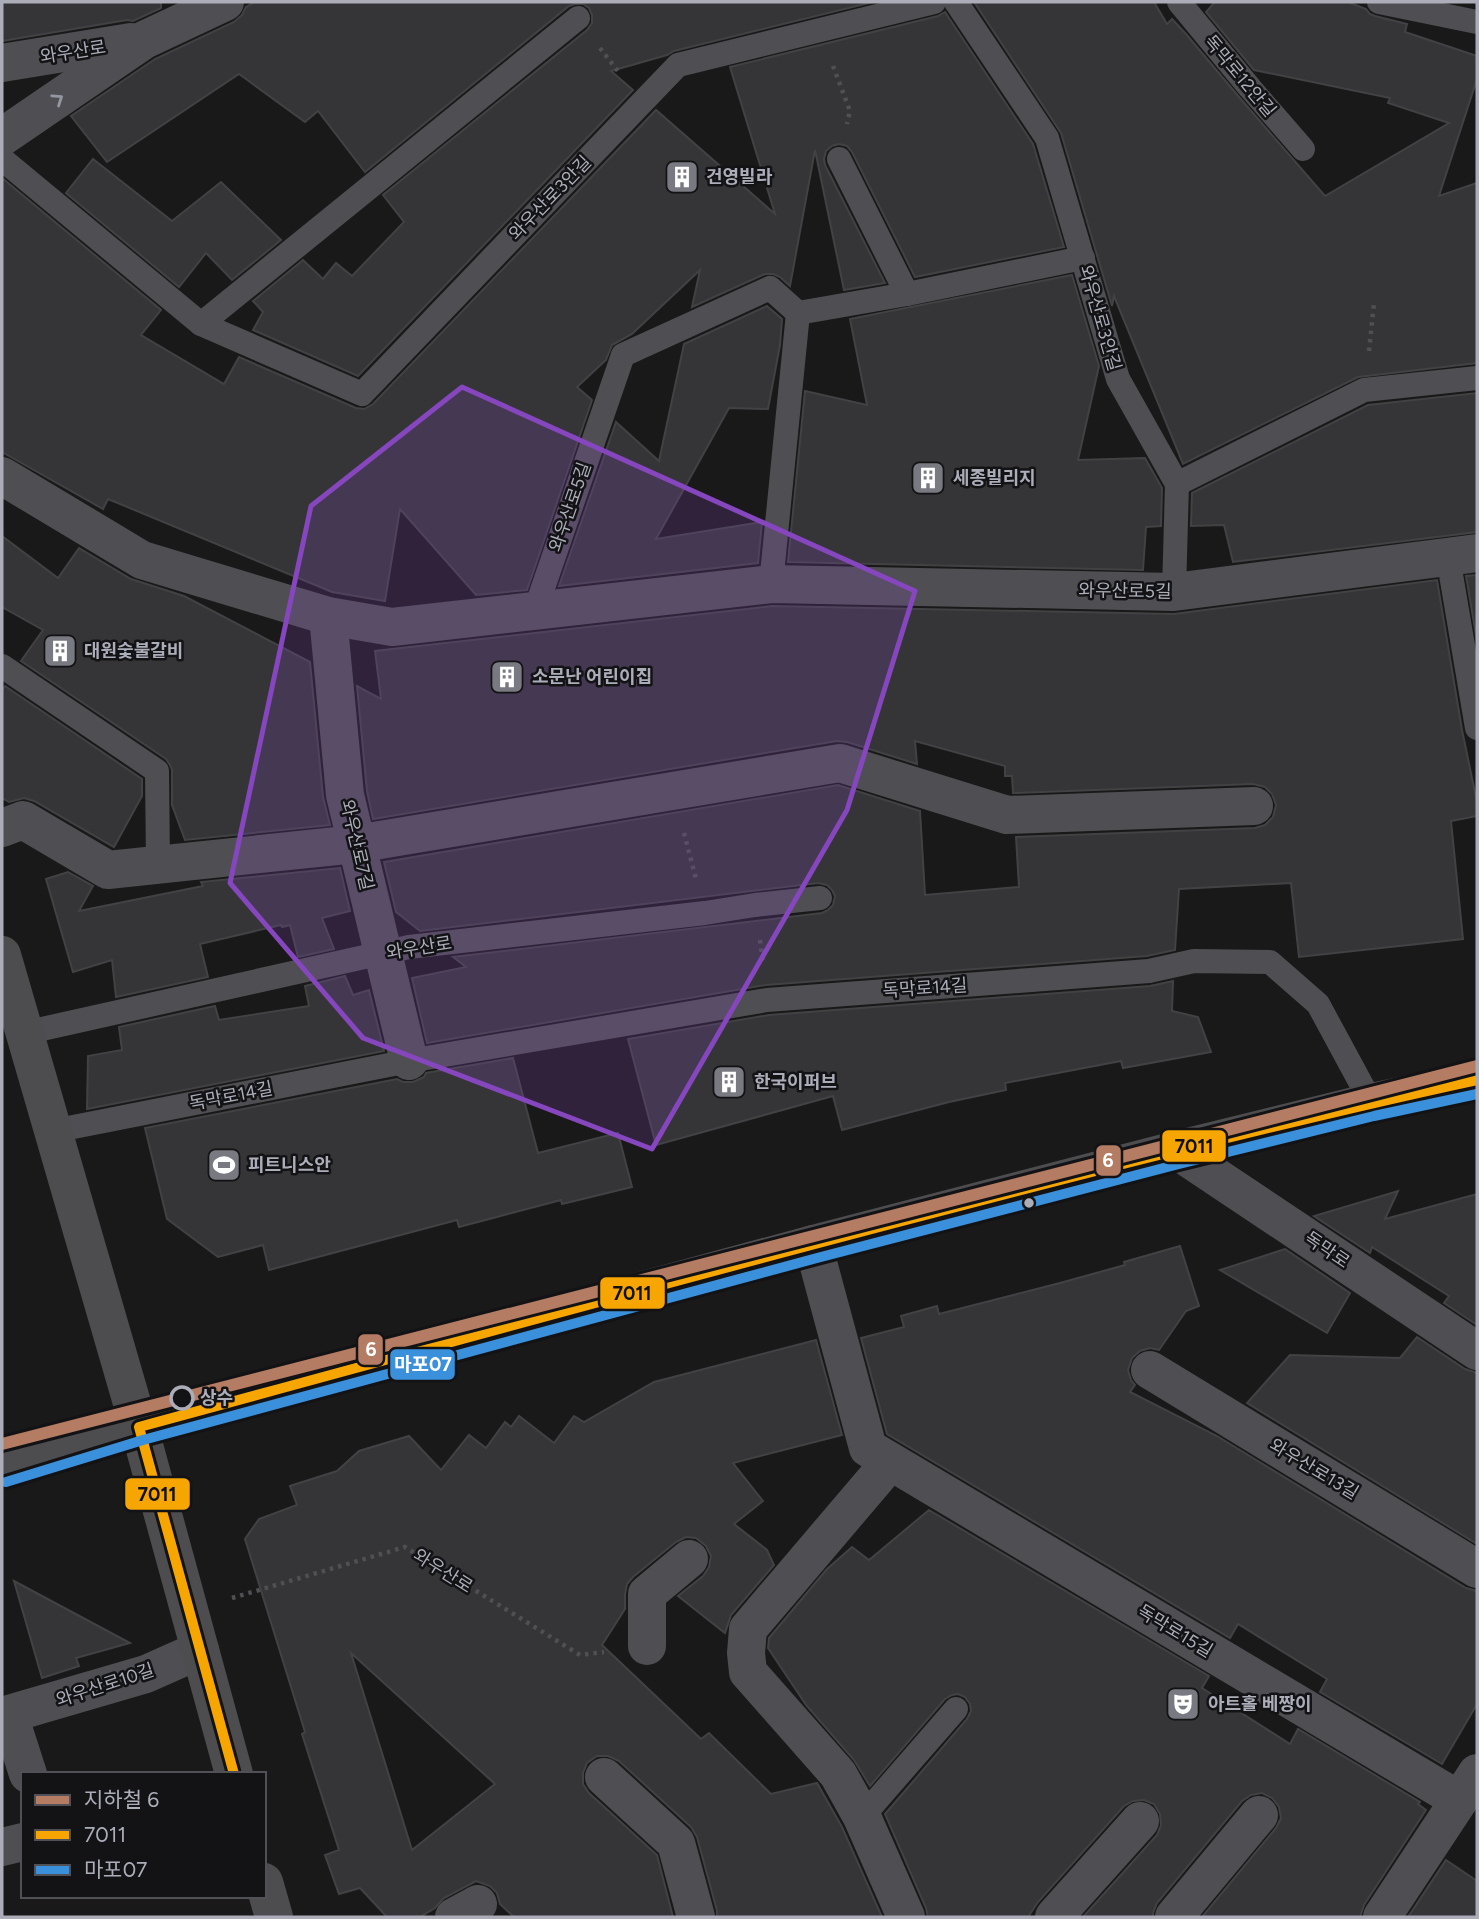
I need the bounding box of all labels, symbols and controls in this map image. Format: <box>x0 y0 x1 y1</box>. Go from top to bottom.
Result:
street label: 독막로12안길 <box>1199 31 1281 121</box>
street label: 와우산로 <box>39 36 107 68</box>
one-way arrow <box>50 95 63 107</box>
street label: 와우산로3안길 <box>504 151 596 245</box>
building icon: 건영빌라 <box>663 158 701 196</box>
place label: 건영빌라 <box>706 166 773 188</box>
street label: 와우산로3안길 <box>1074 263 1126 373</box>
street label: 와우산로5길 <box>544 459 596 555</box>
building icon: 세종빌리지 <box>909 459 947 497</box>
place label: 세종빌리지 <box>953 467 1036 489</box>
street label: 와우산로5길 <box>1078 579 1172 603</box>
building icon: 대원숯불갈비 <box>41 632 79 670</box>
place label: 대원숯불갈비 <box>84 640 183 662</box>
building icon: 소문난 어린이집 <box>488 658 526 696</box>
place label: 소문난 어린이집 <box>532 666 652 688</box>
street label: 와우산로7길 <box>336 797 378 893</box>
street label: 와우산로 <box>385 932 453 964</box>
street label: 독막로14길 <box>882 974 968 1002</box>
building icon: 한국이퍼브 <box>710 1063 748 1101</box>
place label: 한국이퍼브 <box>754 1071 837 1093</box>
street label: 독막로14길 <box>187 1077 275 1115</box>
line badge: 7011 <box>1161 1129 1227 1163</box>
text: 7011 <box>1175 1135 1213 1158</box>
line badge: 6 <box>1095 1144 1122 1177</box>
sports icon: 피트니스안 <box>205 1146 243 1184</box>
text: 6 <box>1102 1149 1114 1172</box>
place label: 피트니스안 <box>248 1154 331 1176</box>
unlabelled marker <box>1022 1196 1036 1210</box>
street label: 독막로 <box>1300 1227 1354 1273</box>
line badge: 7011 <box>599 1276 666 1310</box>
text: 7011 <box>613 1282 651 1305</box>
line badge: 6 <box>357 1333 384 1366</box>
text: 6 <box>365 1338 377 1361</box>
line badge: 마포07 <box>389 1348 456 1381</box>
text: 마포07 <box>394 1353 452 1376</box>
marker: 상수 <box>170 1386 194 1410</box>
place label: 상수 <box>200 1387 233 1409</box>
street label: 와우산로13길 <box>1265 1434 1363 1504</box>
line badge: 7011 <box>124 1477 191 1511</box>
text: 7011 <box>138 1483 176 1506</box>
street label: 와우산로 <box>409 1544 477 1598</box>
street label: 독막로15길 <box>1133 1600 1217 1662</box>
street label: 와우산로10길 <box>53 1659 157 1711</box>
theatre icon: 아트홀 베짱이 <box>1164 1685 1202 1723</box>
place label: 아트홀 베짱이 <box>1208 1693 1312 1715</box>
legend <box>21 1772 266 1898</box>
text: 지하철 6 <box>84 1787 159 1812</box>
text: 7011 <box>84 1822 126 1847</box>
text: 마포07 <box>84 1857 147 1882</box>

